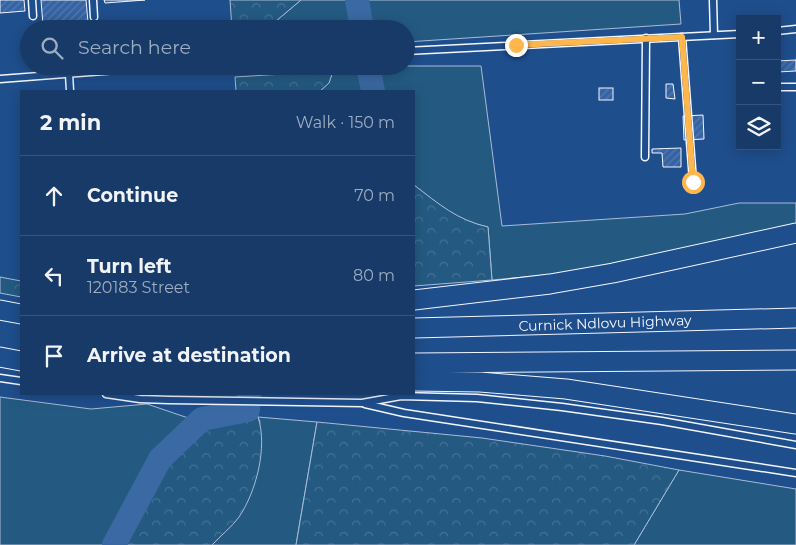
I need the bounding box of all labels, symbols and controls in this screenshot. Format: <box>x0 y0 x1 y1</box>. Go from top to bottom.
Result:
map controls <box>736 15 781 150</box>
button: + <box>736 15 781 60</box>
search box <box>20 20 415 75</box>
icon: search <box>38 34 66 62</box>
route end <box>505 34 528 57</box>
text: Search here <box>78 36 191 59</box>
button: − <box>736 60 781 105</box>
button: layers <box>736 105 781 150</box>
text: 2 min <box>40 110 101 135</box>
text: Walk · 150 m <box>296 113 395 132</box>
route start <box>682 171 705 194</box>
icon: ahead <box>40 182 68 210</box>
text: Continue <box>87 184 178 207</box>
text: 70 m <box>354 186 395 205</box>
text: Turn left <box>87 255 172 278</box>
icon: left <box>40 262 68 290</box>
text: 80 m <box>353 266 395 285</box>
text: 120183 Street <box>87 278 190 297</box>
street label: Curnick Ndlovu Highway <box>518 311 692 335</box>
icon: arrive <box>40 342 68 370</box>
text: Arrive at destination <box>87 344 291 367</box>

